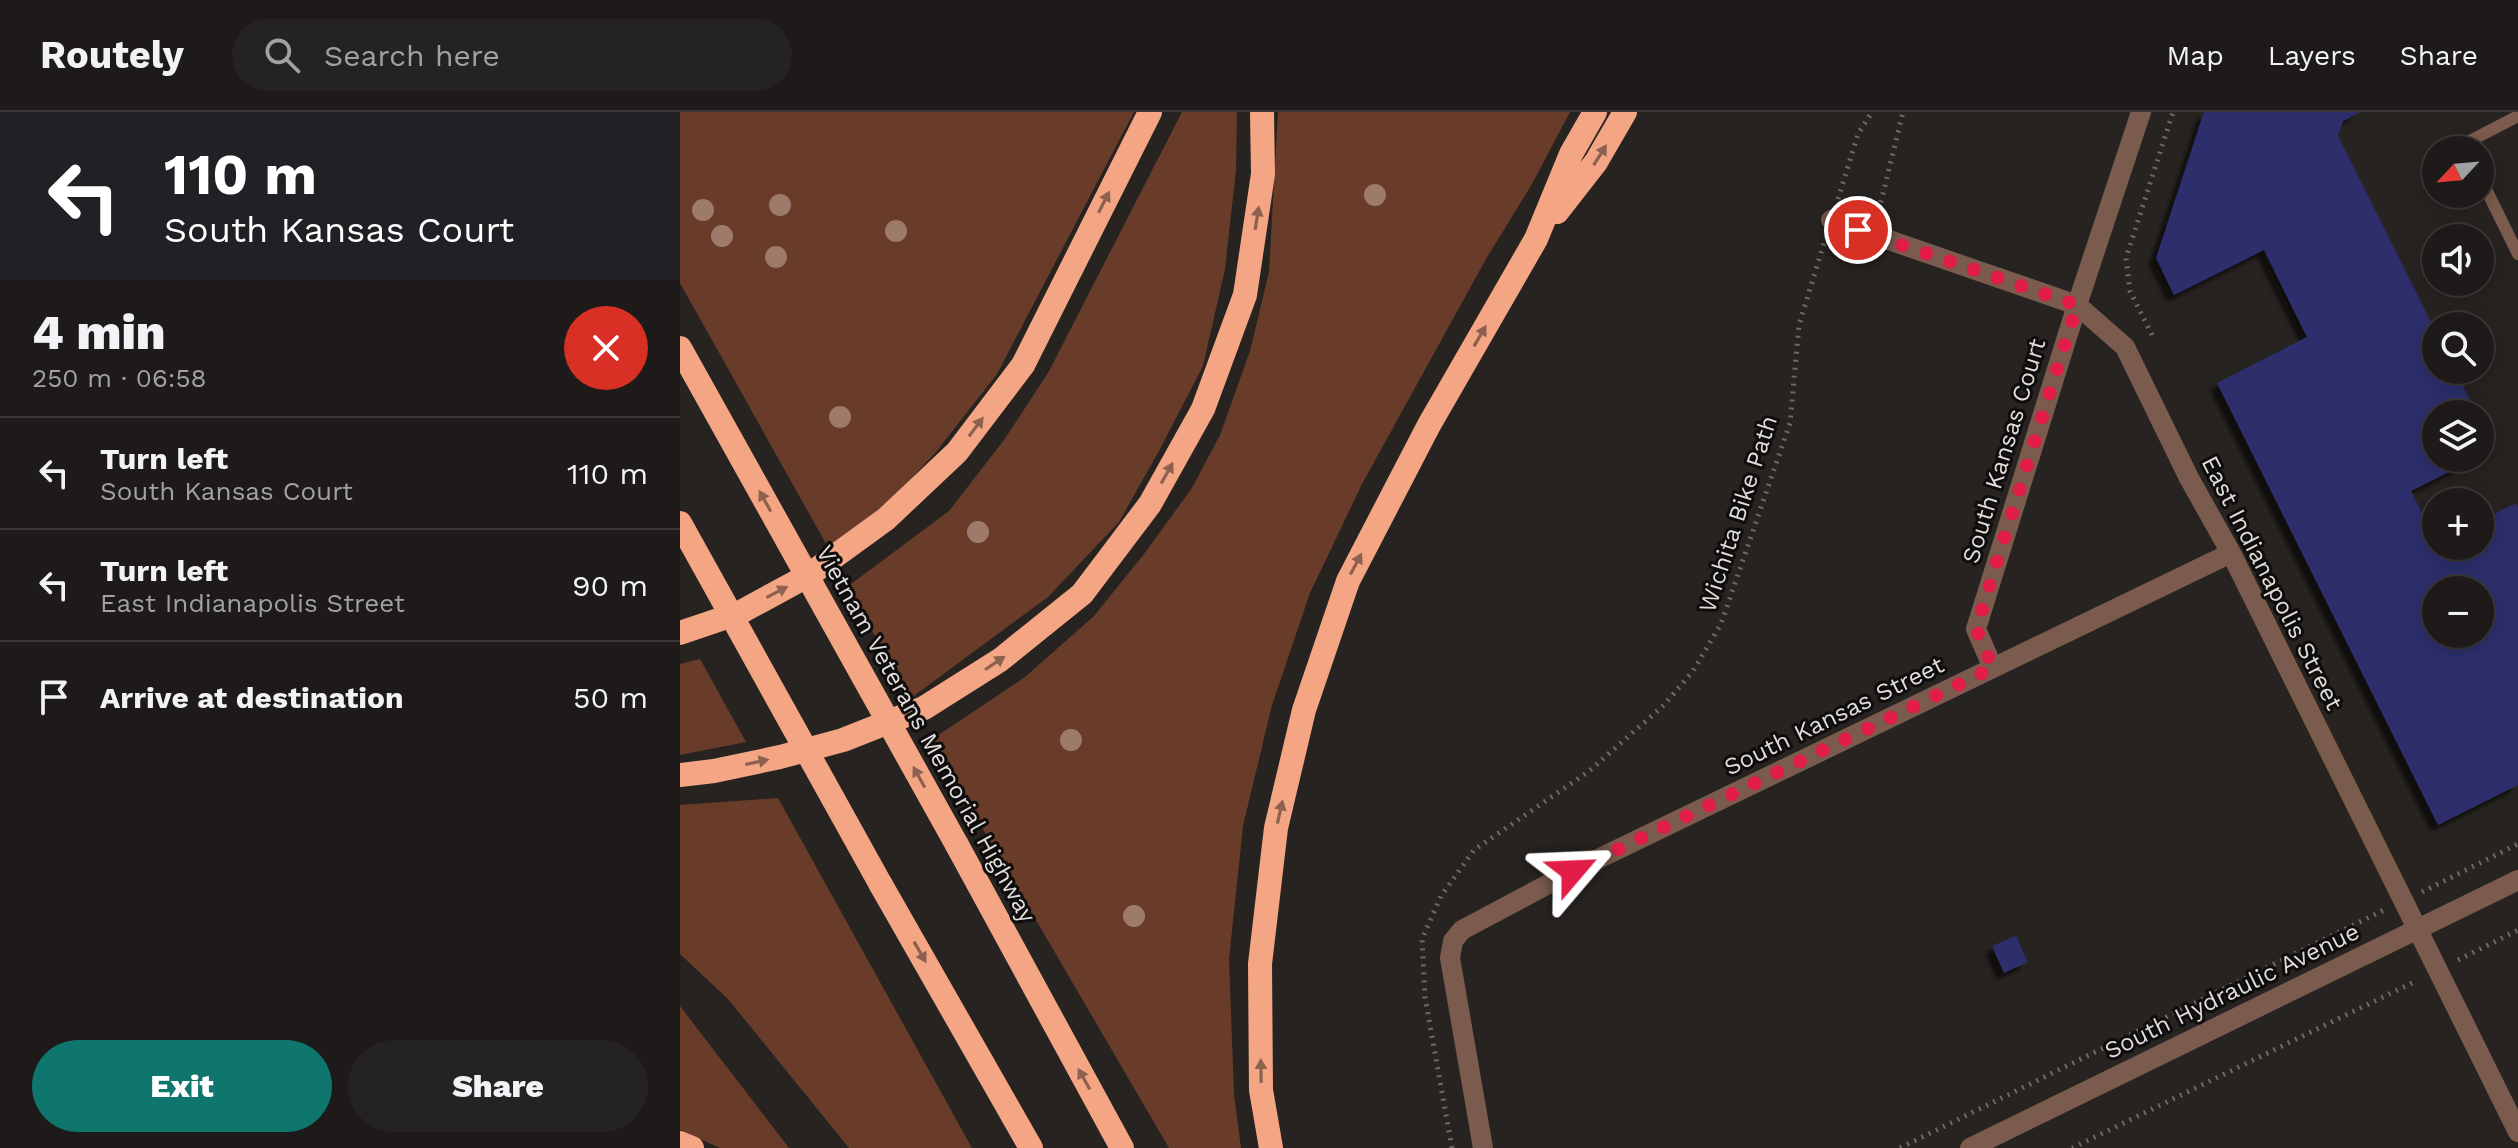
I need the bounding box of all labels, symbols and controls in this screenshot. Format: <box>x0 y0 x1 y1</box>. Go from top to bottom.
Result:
search box <box>232 19 792 91</box>
text: Routely <box>40 33 184 77</box>
icon: search <box>260 33 304 77</box>
text: Search here <box>324 38 500 73</box>
text: Map <box>2167 39 2224 72</box>
text: Layers <box>2268 39 2356 72</box>
text: Share <box>2400 39 2478 72</box>
north arrow <box>2422 136 2494 208</box>
map controls <box>2422 136 2494 648</box>
text: 110 m <box>164 142 317 208</box>
icon: left <box>32 144 136 248</box>
one-way arrow <box>1592 144 1606 166</box>
one-way arrow <box>1098 191 1111 214</box>
pin <box>1824 196 1892 264</box>
one-way arrow <box>1251 205 1263 230</box>
icon: arrive <box>1836 208 1880 252</box>
text: South Kansas Court <box>164 209 514 251</box>
button: sound <box>2422 224 2494 296</box>
text: 4 min <box>32 304 166 361</box>
button: close <box>564 306 648 390</box>
button: search <box>2422 312 2494 384</box>
one-way arrow <box>1473 325 1487 347</box>
street label: South Kansas Court <box>1956 335 2052 567</box>
text: 250 m · 06:58 <box>32 363 207 393</box>
button: layers <box>2422 400 2494 472</box>
street label: Wichita Bike Path <box>1693 412 1783 616</box>
one-way arrow <box>968 416 984 438</box>
text: Turn left <box>100 441 228 476</box>
icon: left <box>32 451 76 495</box>
street label: East Indianapolis Street <box>2196 451 2348 715</box>
text: 110 m <box>567 456 648 491</box>
one-way arrow <box>1160 461 1174 484</box>
text: South Kansas Court <box>100 476 353 506</box>
button: + <box>2422 488 2494 560</box>
one-way arrow <box>758 490 772 512</box>
street label: Vietnam Veterans Memorial Highway <box>810 540 1042 928</box>
text: Turn left <box>100 553 228 588</box>
one-way arrow <box>1350 553 1363 576</box>
icon: left <box>32 563 76 607</box>
text: 90 m <box>572 568 648 603</box>
button: − <box>2422 576 2494 648</box>
one-way arrow <box>766 585 789 599</box>
text: East Indianapolis Street <box>100 588 405 618</box>
street label: South Kansas Street <box>1720 651 1948 781</box>
one-way arrow <box>984 656 1005 671</box>
icon: arrive <box>32 675 76 719</box>
text: Arrive at destination <box>100 680 404 715</box>
text: 50 m <box>573 680 648 715</box>
one-way arrow <box>744 755 769 768</box>
one-way arrow <box>912 766 926 788</box>
one-way arrow <box>1274 800 1287 825</box>
position arrow <box>1531 829 1615 913</box>
street label: South Hydraulic Avenue <box>2100 917 2364 1065</box>
one-way arrow <box>913 941 927 964</box>
button: Exit <box>32 1040 332 1132</box>
button: Share <box>348 1040 648 1132</box>
one-way arrow <box>1255 1058 1267 1083</box>
one-way arrow <box>1078 1068 1091 1091</box>

